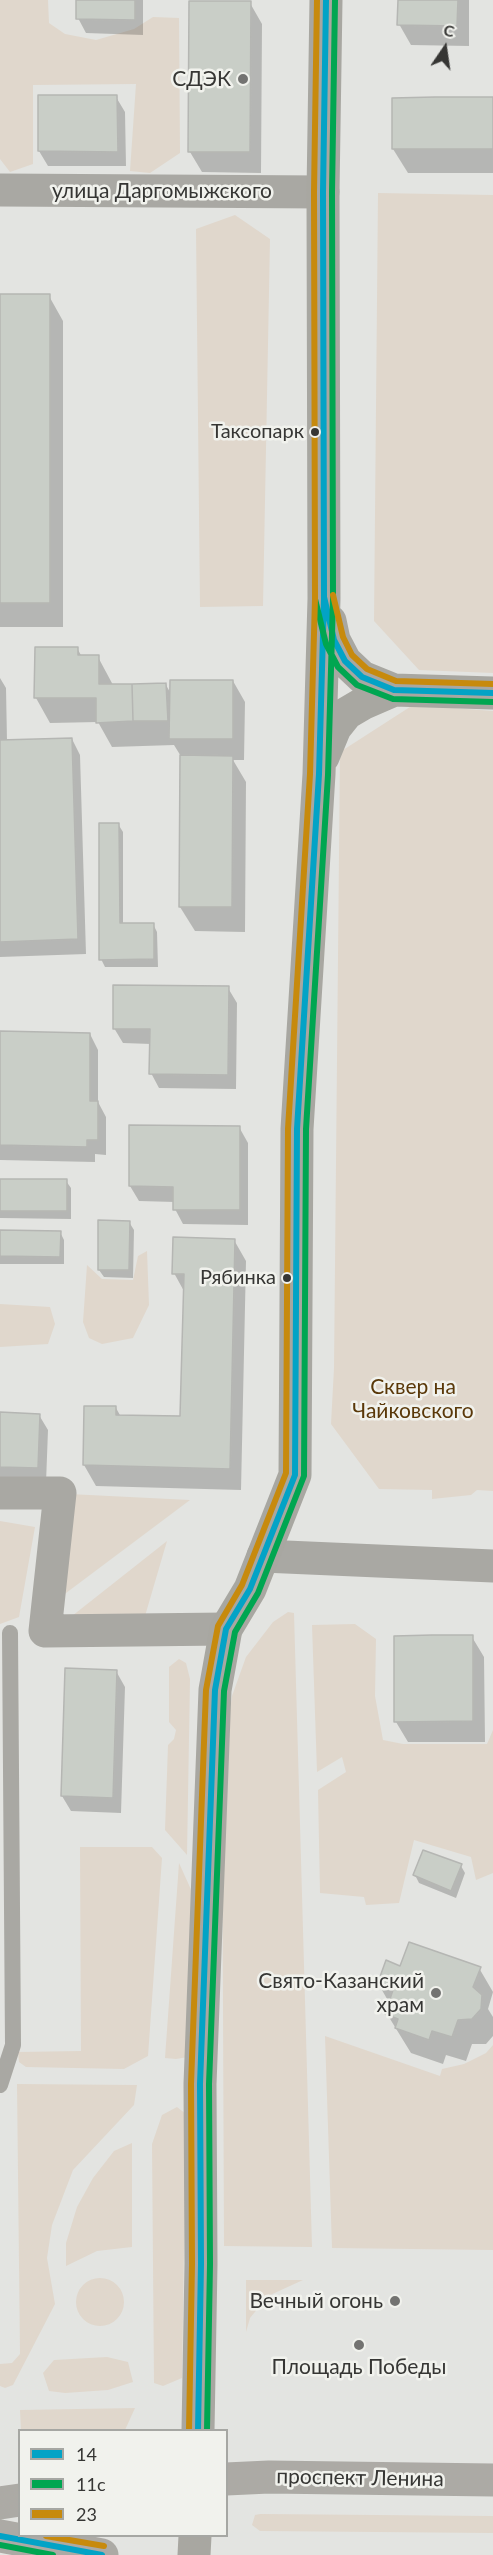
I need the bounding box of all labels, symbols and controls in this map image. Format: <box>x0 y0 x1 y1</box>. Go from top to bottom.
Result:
north arrow <box>415 18 475 78</box>
text: С <box>442 20 456 40</box>
place label: СДЭК <box>172 66 231 92</box>
marker: СДЭК <box>236 72 250 86</box>
street label: улица Даргомыжского <box>52 178 272 204</box>
place label: Таксопарк <box>211 420 304 444</box>
marker: Таксопарк <box>309 426 321 438</box>
place label: Рябинка <box>200 1266 276 1290</box>
marker: Рябинка <box>281 1272 293 1284</box>
park label: Сквер на Чайковского <box>352 1374 474 1424</box>
place label: Свято-Казанский храм <box>258 1968 424 2018</box>
marker: Свято-Казанский храм <box>429 1986 443 2000</box>
place label: Вечный огонь <box>249 2288 383 2314</box>
marker: Вечный огонь <box>388 2294 402 2308</box>
marker: Площадь Победы <box>352 2338 366 2352</box>
place label: Площадь Победы <box>272 2354 446 2380</box>
legend <box>18 2429 228 2537</box>
text: 14 <box>76 2443 97 2465</box>
street label: проспект Ленина <box>276 2464 444 2492</box>
text: 11с <box>76 2473 105 2495</box>
text: 23 <box>76 2503 97 2525</box>

